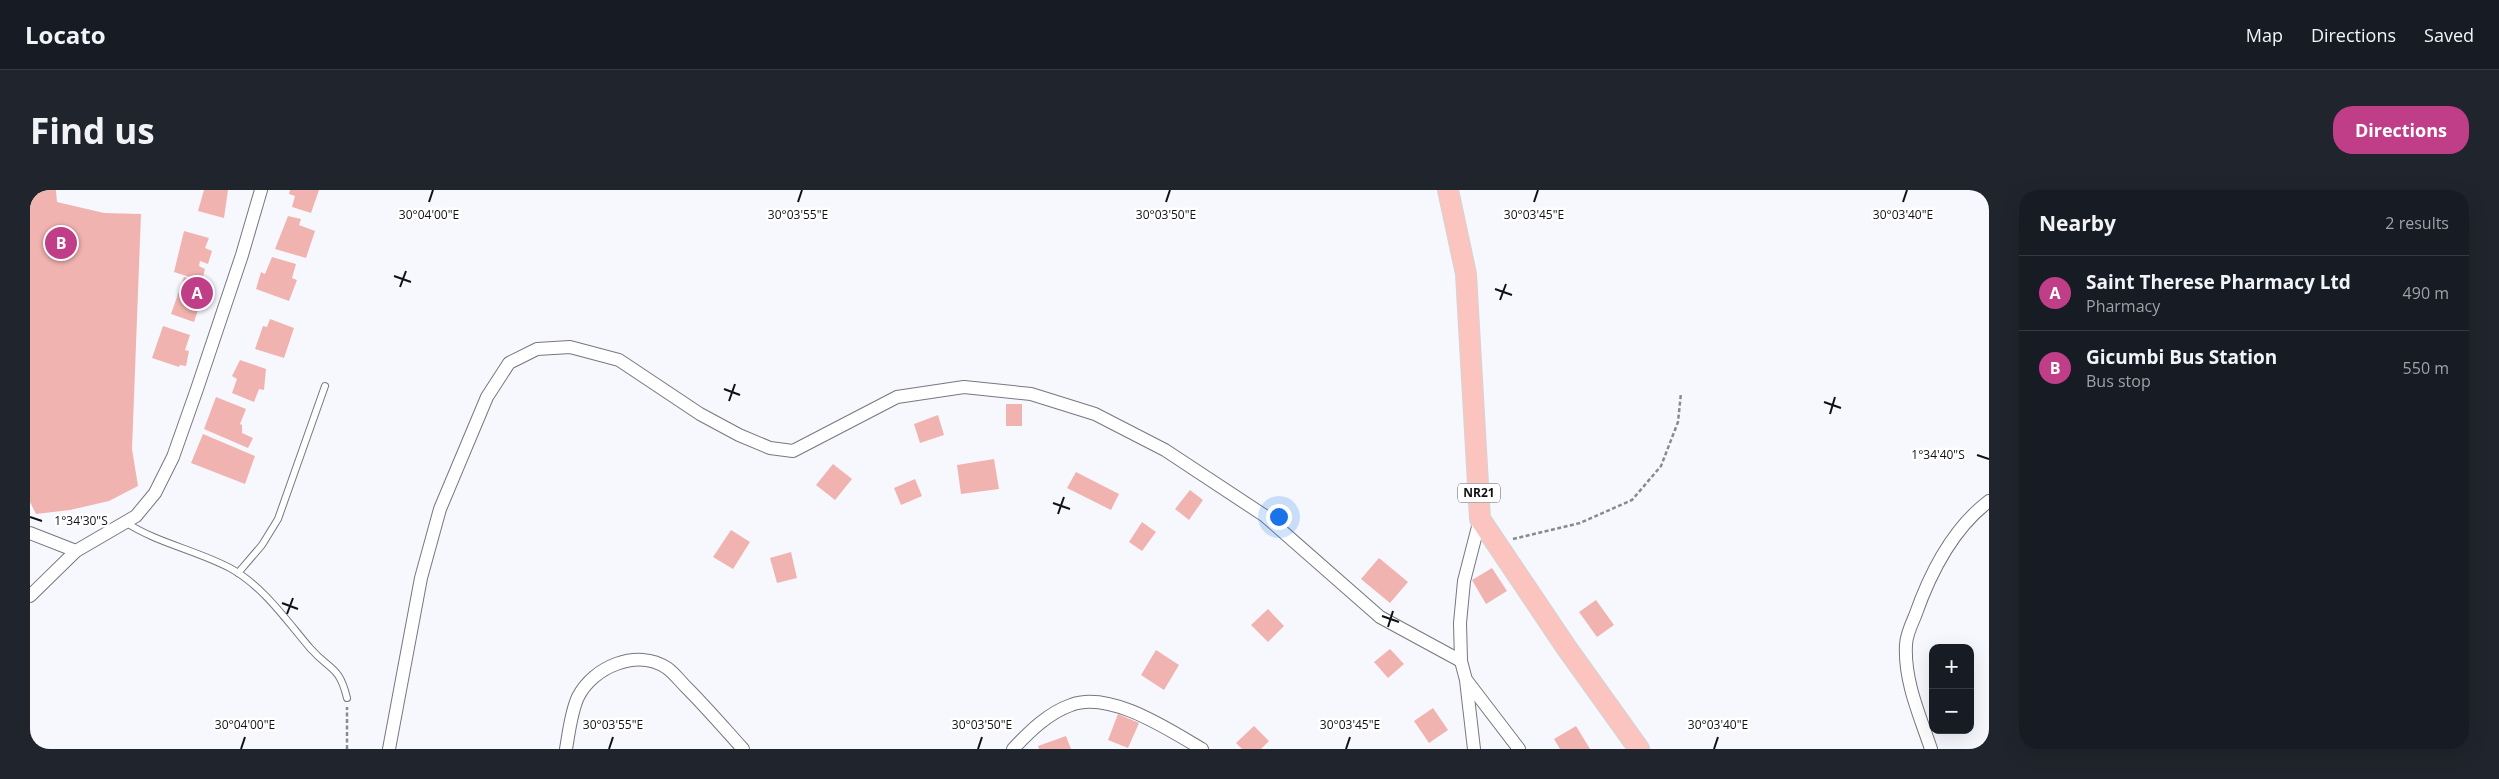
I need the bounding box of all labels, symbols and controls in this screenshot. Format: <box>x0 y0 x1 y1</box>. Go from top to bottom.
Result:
text: Locato <box>25 18 106 51</box>
text: Map <box>2246 23 2283 47</box>
text: Directions <box>2311 23 2396 47</box>
text: Saved <box>2424 23 2474 47</box>
button: Directions <box>2333 106 2469 154</box>
text: Find us <box>30 107 155 154</box>
text: 30°04'00"E <box>399 206 459 223</box>
text: 30°03'55"E <box>768 206 828 223</box>
text: 30°03'50"E <box>1136 206 1196 223</box>
text: 30°03'45"E <box>1504 206 1564 223</box>
text: 30°03'40"E <box>1873 206 1933 223</box>
text: Nearby <box>2039 209 2116 237</box>
text: 2 results <box>2385 212 2449 234</box>
pin: B <box>45 224 77 262</box>
text: Saint Therese Pharmacy Ltd <box>2086 269 2351 295</box>
pin: A <box>181 274 213 312</box>
text: A <box>2049 282 2061 304</box>
text: 490 m <box>2403 282 2449 304</box>
text: Pharmacy <box>2086 295 2160 317</box>
text: Gicumbi Bus Station <box>2086 344 2277 370</box>
text: B <box>2050 357 2060 379</box>
text: 550 m <box>2403 357 2449 379</box>
text: Bus stop <box>2086 370 2151 392</box>
text: 1°34'40"S <box>1911 446 1965 463</box>
road number: NR21 <box>1458 484 1500 502</box>
your location <box>1266 504 1292 530</box>
text: 1°34'30"S <box>54 512 108 529</box>
map controls <box>1929 644 1974 734</box>
button: + <box>1929 644 1974 689</box>
button: − <box>1929 689 1974 734</box>
text: 30°04'00"E <box>215 716 275 733</box>
text: 30°03'55"E <box>583 716 643 733</box>
text: 30°03'50"E <box>952 716 1012 733</box>
text: 30°03'45"E <box>1320 716 1380 733</box>
text: 30°03'40"E <box>1688 716 1748 733</box>

